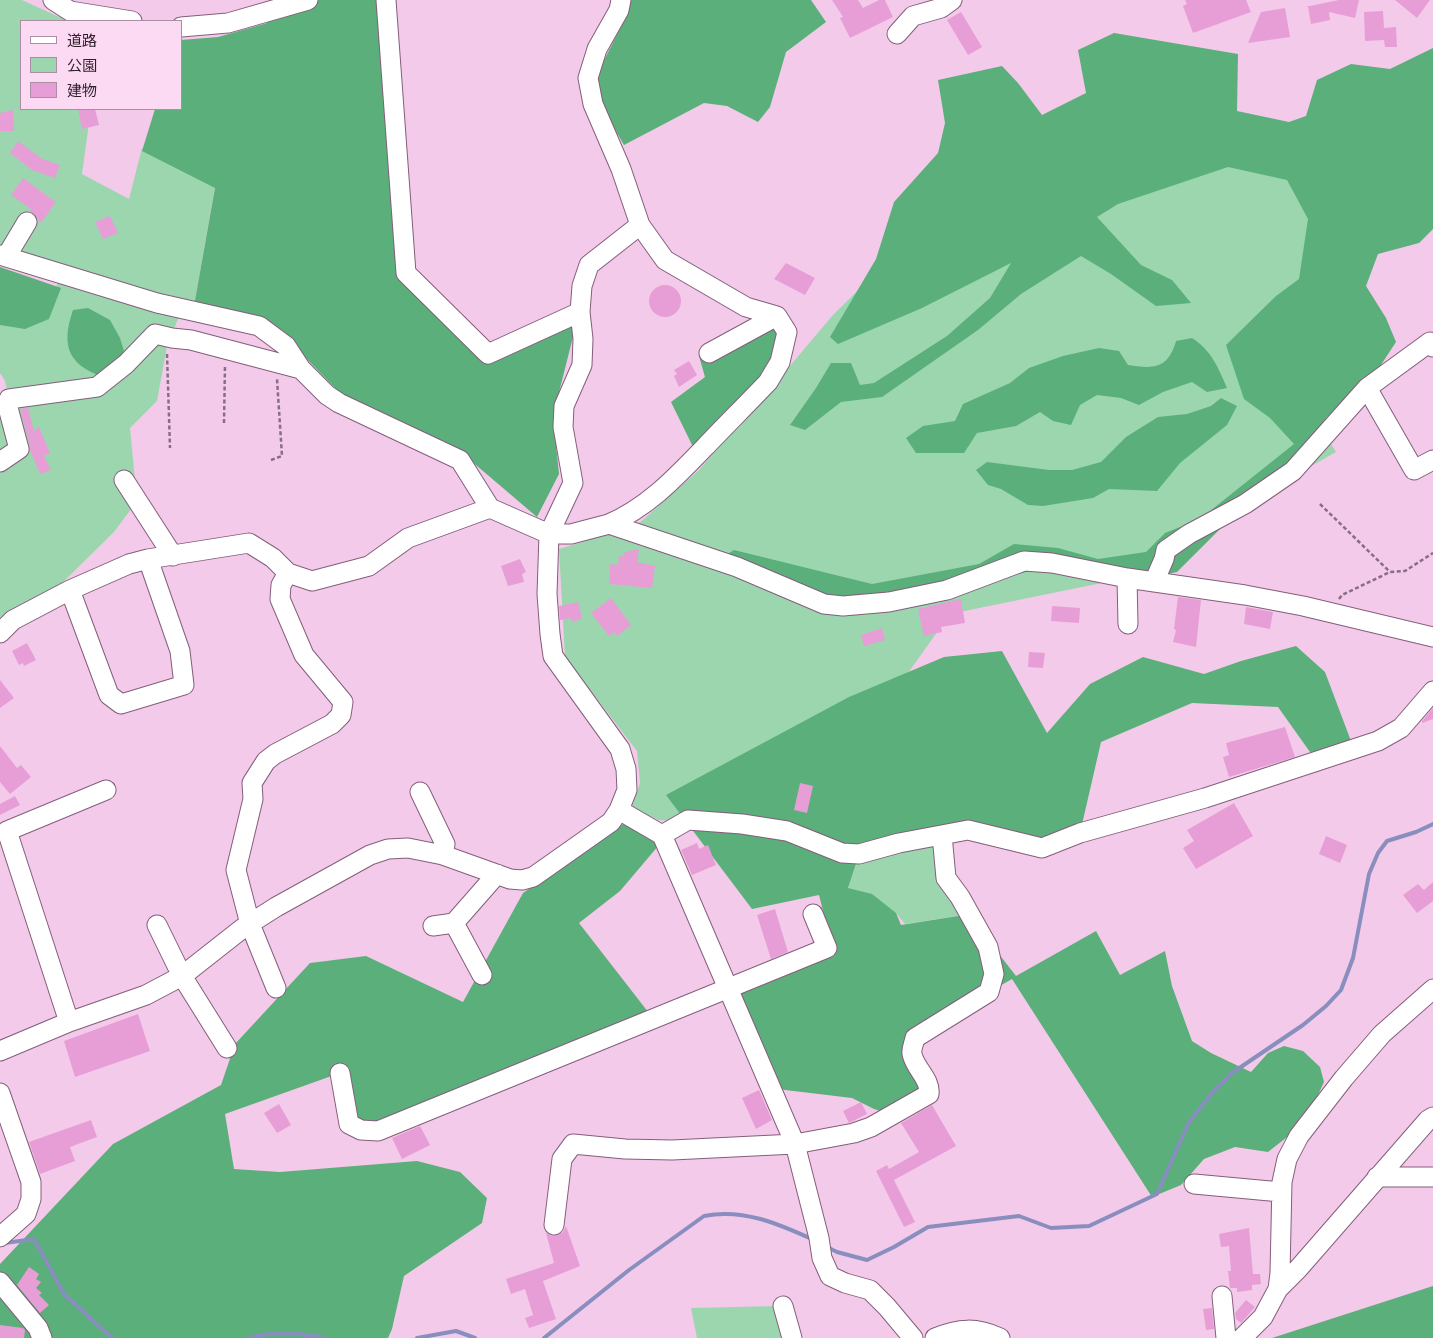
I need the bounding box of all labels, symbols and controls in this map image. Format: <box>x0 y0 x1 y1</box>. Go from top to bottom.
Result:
legend <box>20 20 182 110</box>
text: 道路 <box>67 31 97 50</box>
text: 公園 <box>67 56 97 75</box>
text: 建物 <box>67 81 97 100</box>

